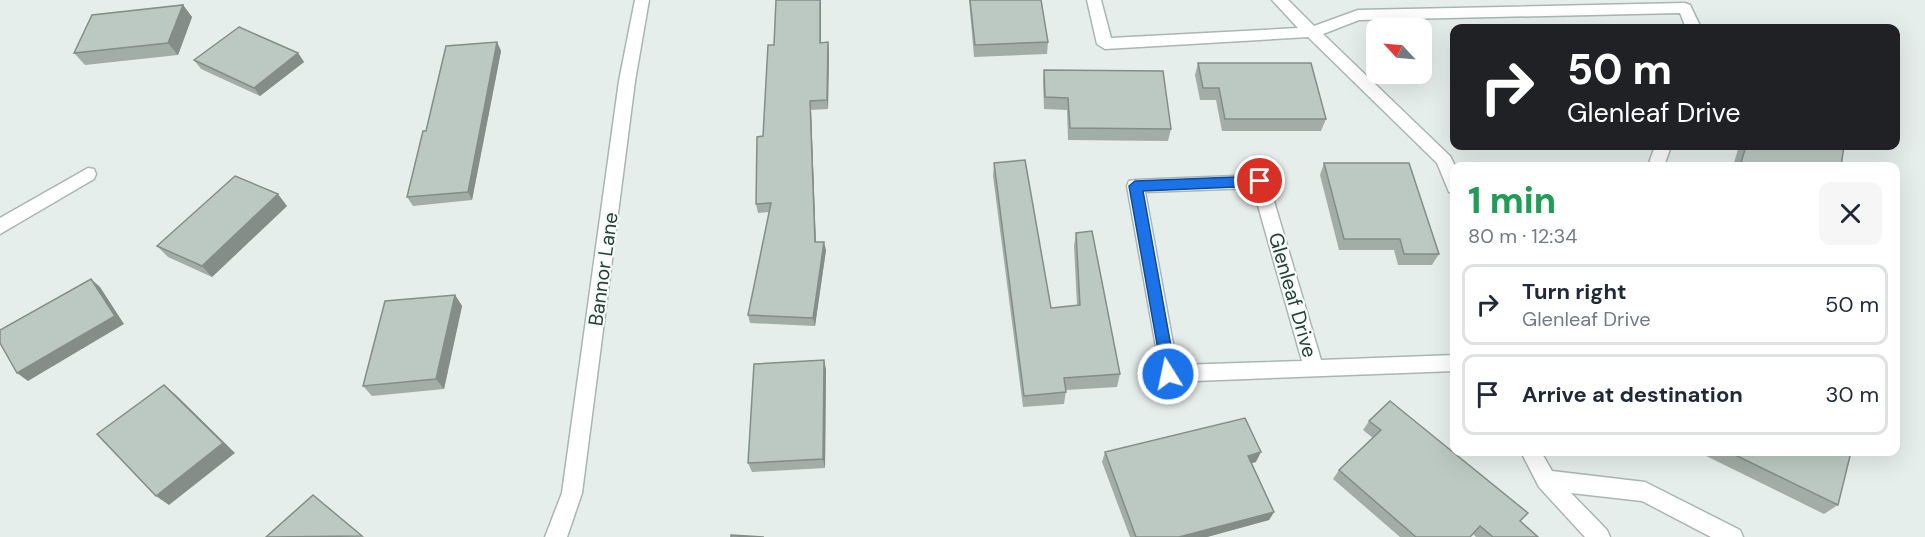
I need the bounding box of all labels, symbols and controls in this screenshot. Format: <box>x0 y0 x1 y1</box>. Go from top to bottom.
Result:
north arrow <box>1366 18 1432 84</box>
map controls <box>1366 18 1432 84</box>
text: 50 m <box>1567 42 1672 97</box>
icon: right <box>1468 48 1546 126</box>
text: Glenleaf Drive <box>1567 95 1741 130</box>
pin <box>1234 155 1285 206</box>
icon: arrive <box>1243 164 1276 197</box>
text: 1 min <box>1468 177 1556 224</box>
button: close <box>1819 182 1882 245</box>
street label: Bannor Lane <box>582 210 624 328</box>
text: 80 m · 12:34 <box>1468 223 1577 249</box>
street label: Glenleaf Drive <box>1263 230 1323 360</box>
text: Turn right <box>1522 277 1627 306</box>
icon: right <box>1471 288 1504 321</box>
text: 50 m <box>1825 290 1879 319</box>
text: Glenleaf Drive <box>1522 306 1651 332</box>
position arrow <box>1136 342 1200 406</box>
icon: arrive <box>1471 378 1504 411</box>
text: Arrive at destination <box>1522 380 1743 409</box>
text: 30 m <box>1825 380 1879 409</box>

